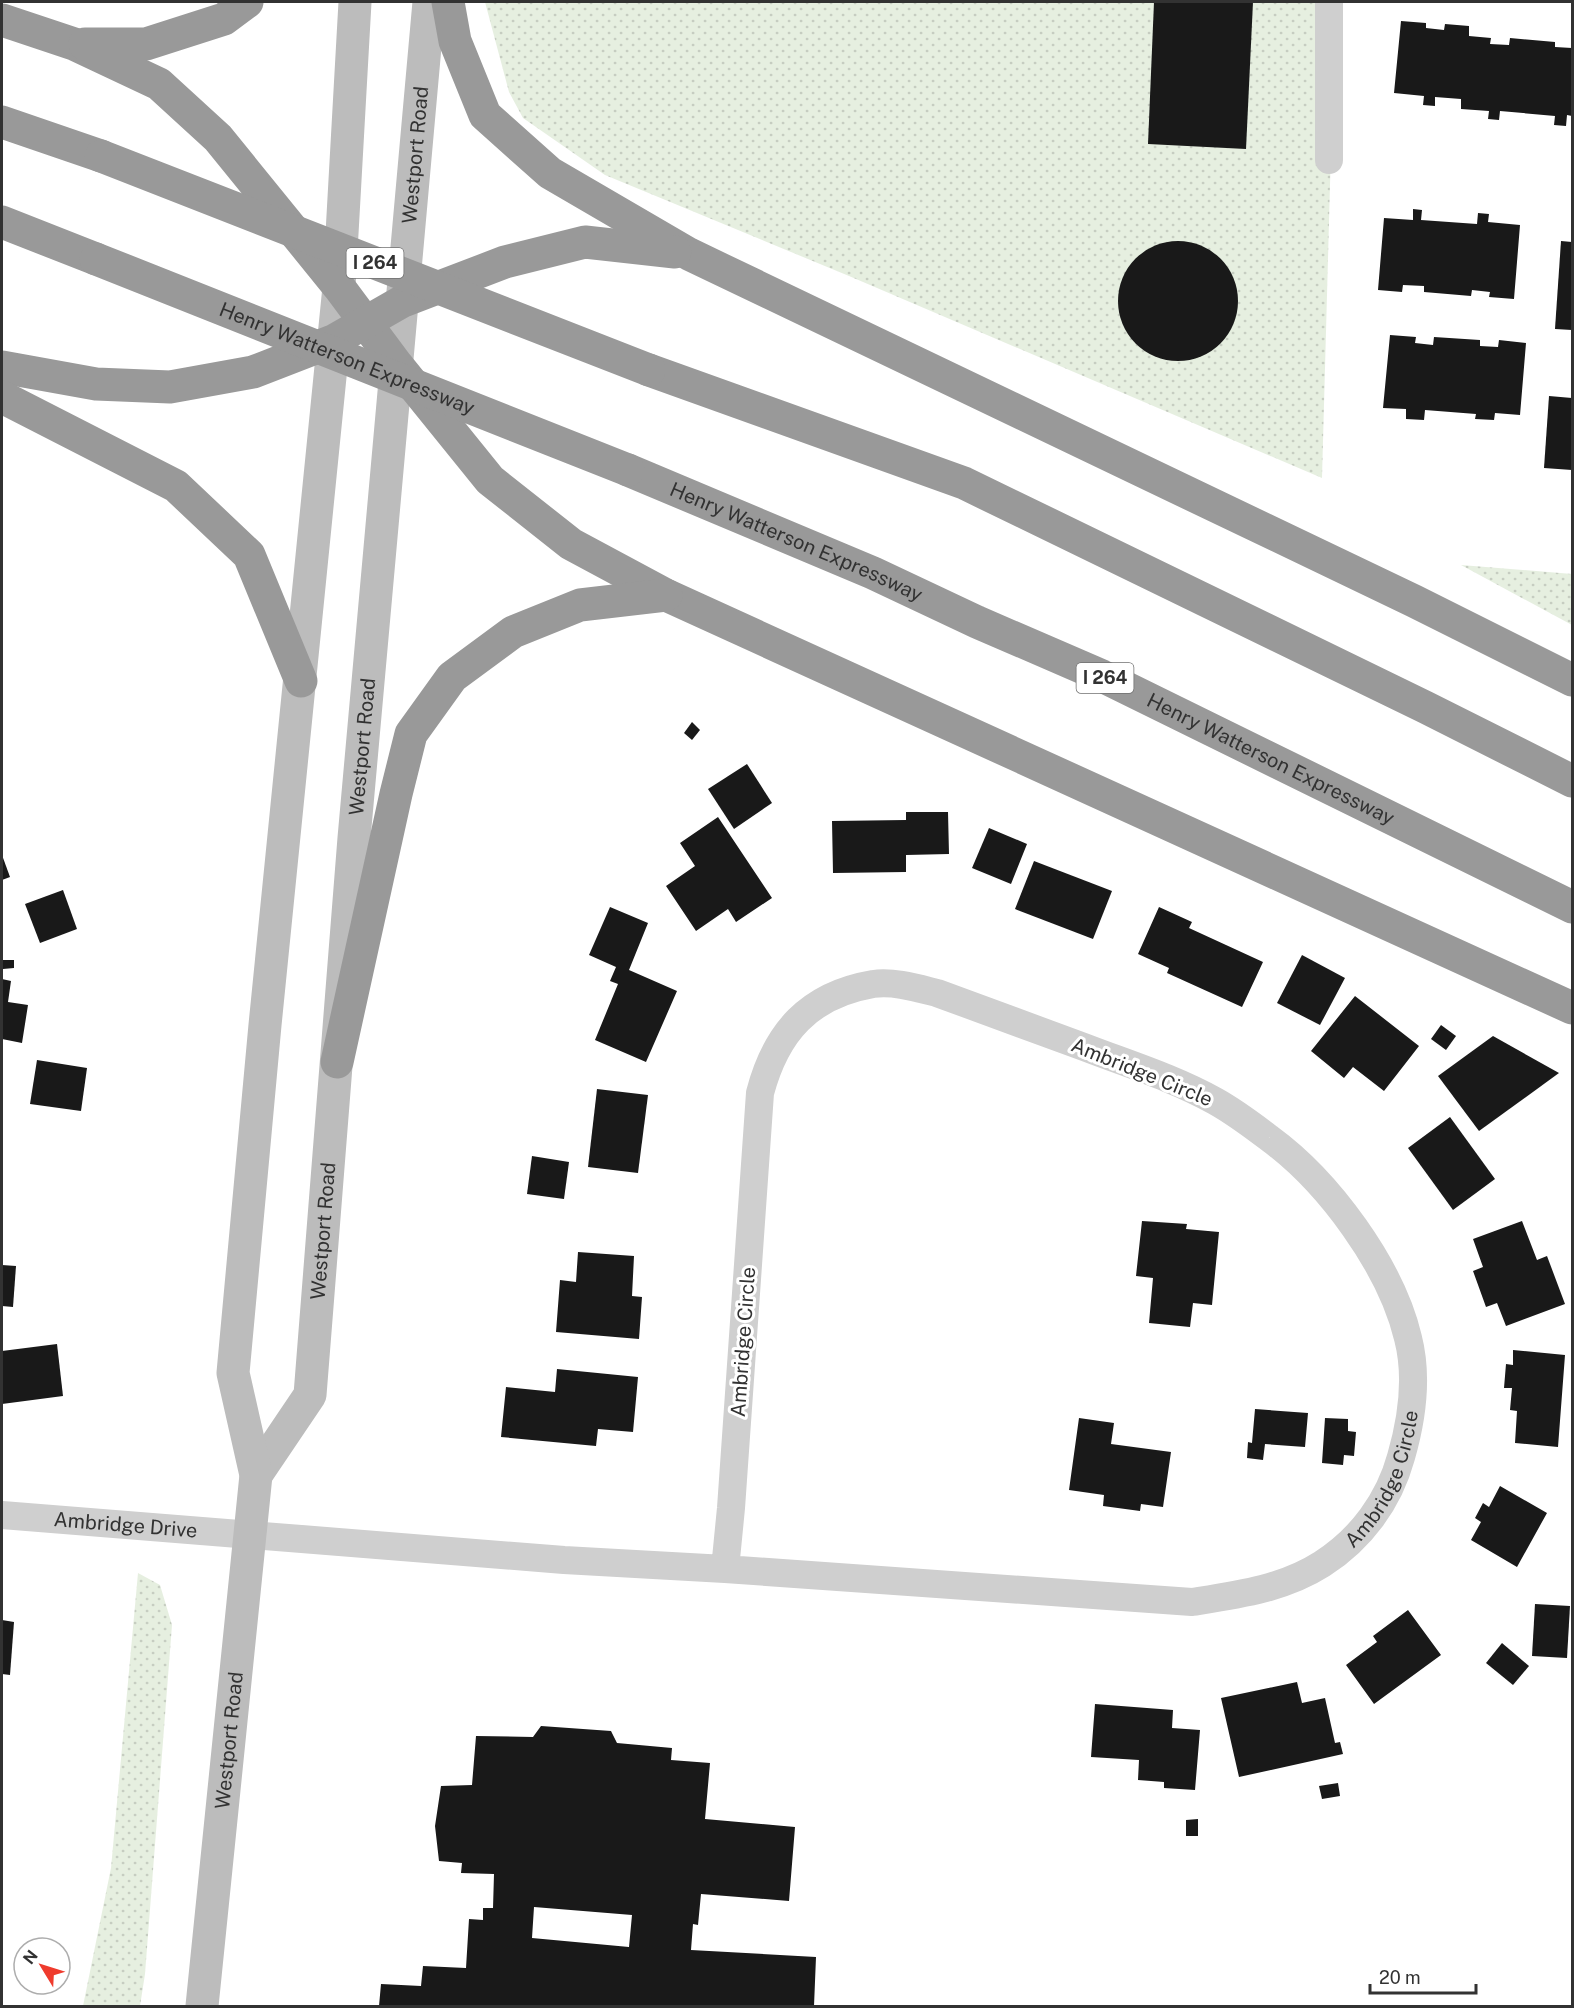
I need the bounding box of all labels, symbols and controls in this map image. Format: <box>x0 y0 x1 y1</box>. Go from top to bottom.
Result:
street label: Westport Road <box>397 85 433 225</box>
road number: I 264 <box>346 248 404 278</box>
street label: Henry Watterson Expressway <box>216 297 478 420</box>
street label: Henry Watterson Expressway <box>666 477 927 607</box>
road number: I 264 <box>1076 663 1134 693</box>
street label: Westport Road <box>344 677 380 816</box>
street label: Henry Watterson Expressway <box>1143 688 1399 830</box>
street label: Ambridge Circle <box>1068 1033 1216 1111</box>
street label: Westport Road <box>306 1161 340 1301</box>
street label: Ambridge Circle <box>726 1266 760 1418</box>
street label: Ambridge Circle <box>1340 1409 1423 1552</box>
street label: Ambridge Drive <box>53 1507 198 1543</box>
street label: Westport Road <box>210 1671 248 1810</box>
north arrow <box>12 1936 72 1996</box>
text: N <box>19 1946 42 1968</box>
scale bar <box>1370 1957 1476 1995</box>
text: 20 m <box>1379 1967 1421 1988</box>

